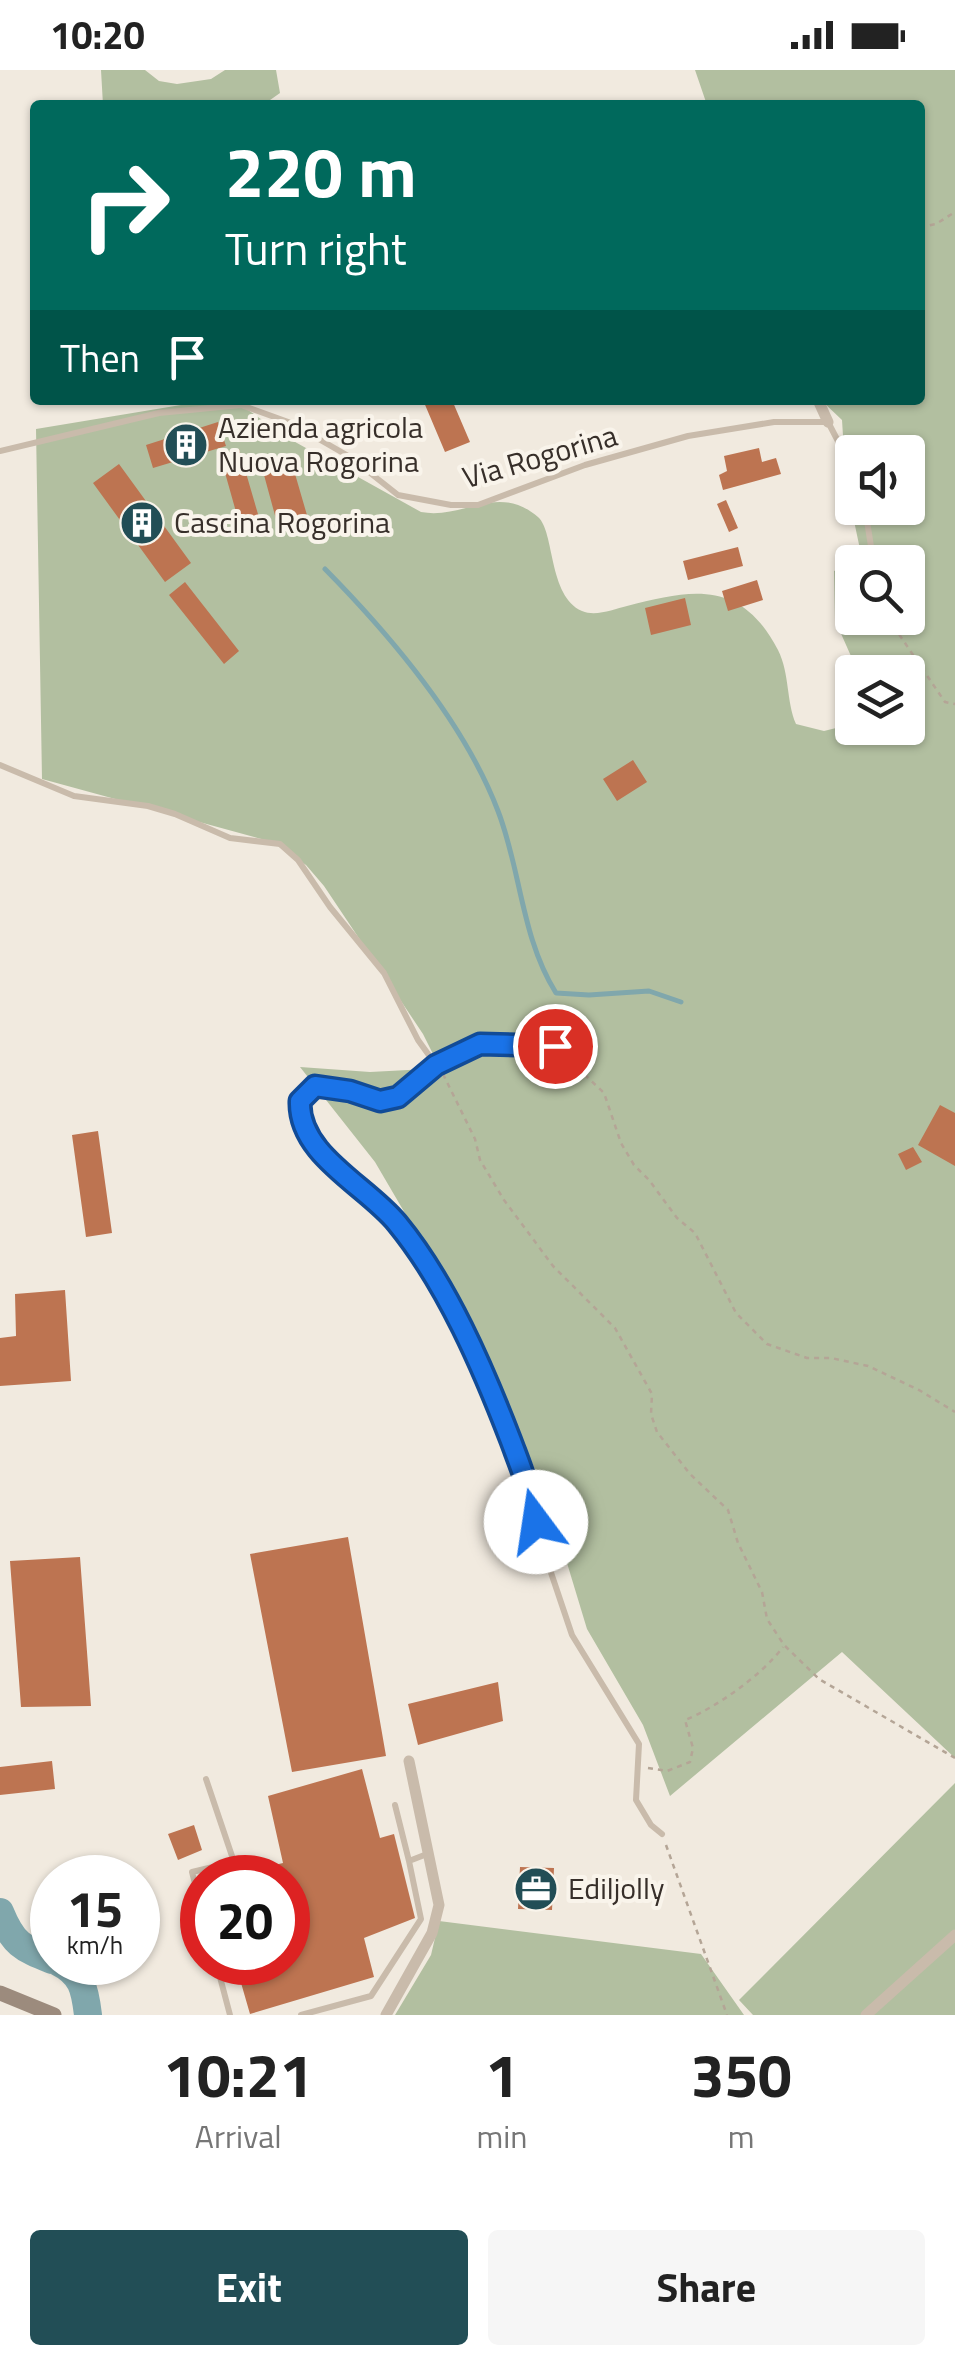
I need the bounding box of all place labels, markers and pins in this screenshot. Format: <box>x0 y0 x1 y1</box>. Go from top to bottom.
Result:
place label: Azienda agricola Nuova Rogorina <box>218 404 423 484</box>
building icon: Azienda agricola Nuova Rogorina <box>163 422 209 468</box>
place label: Cascina Rogorina <box>174 499 390 545</box>
building icon: Cascina Rogorina <box>119 500 165 546</box>
pin <box>513 1004 598 1089</box>
place label: Ediljolly <box>568 1865 664 1911</box>
office icon: Ediljolly <box>513 1866 559 1912</box>

